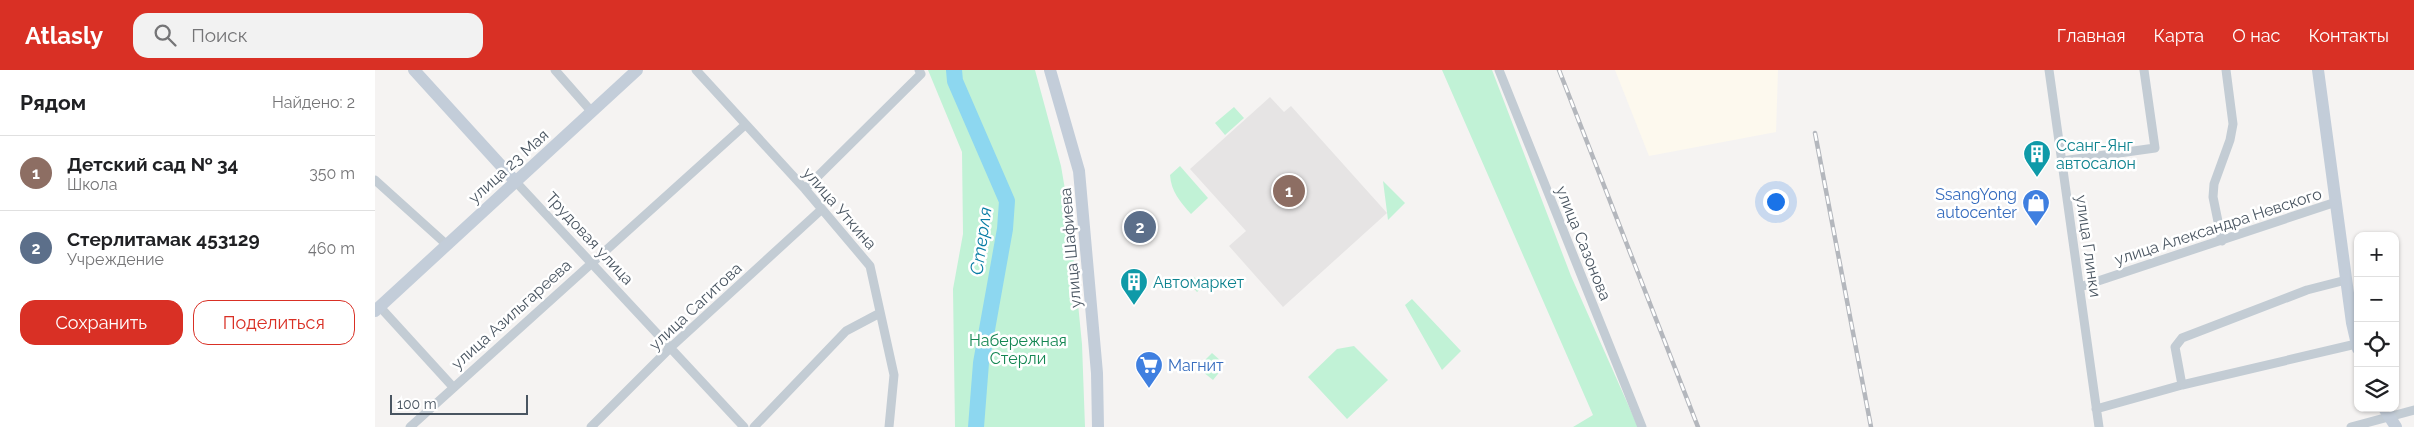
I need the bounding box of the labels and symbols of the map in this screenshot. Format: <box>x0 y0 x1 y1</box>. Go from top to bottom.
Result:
street label: улица 23 Мая <box>464 125 552 207</box>
place label: Ссанг-Янг автосалон <box>2056 136 2136 173</box>
building icon: Ссанг-Янг автосалон <box>2022 139 2052 178</box>
street label: улица Уткина <box>799 163 880 253</box>
pin: 1 <box>1273 172 1305 210</box>
street label: улица Сазонова <box>1552 183 1615 303</box>
street label: улица Александра Невского <box>2112 184 2324 269</box>
place label: SsangYong autocenter <box>1935 185 2017 222</box>
street label: улица Шафиева <box>1056 187 1085 309</box>
street label: Трудовая улица <box>542 188 637 289</box>
shop icon: SsangYong autocenter <box>2021 188 2051 227</box>
your location <box>1763 189 1789 215</box>
street label: улица Глинки <box>2072 194 2105 299</box>
water label: Стерля <box>965 205 996 276</box>
pin: 2 <box>1124 208 1156 246</box>
street label: улица Азильгареева <box>448 256 575 373</box>
street label: улица Сагитова <box>645 259 746 354</box>
building icon: Автомаркет <box>1119 267 1149 306</box>
place label: Автомаркет <box>1153 273 1245 292</box>
park label: Набережная Стерли <box>969 331 1067 368</box>
supermarket icon: Магнит <box>1134 350 1164 389</box>
place label: Магнит <box>1168 356 1224 375</box>
scale bar <box>390 392 527 415</box>

